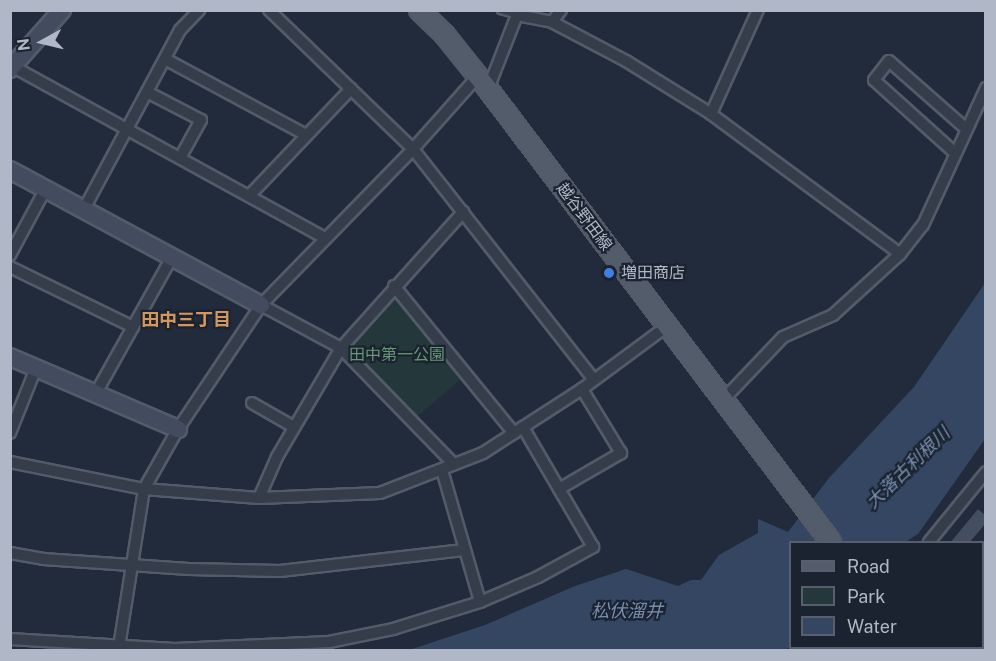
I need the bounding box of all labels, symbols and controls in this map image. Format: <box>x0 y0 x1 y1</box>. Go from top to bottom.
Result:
north arrow <box>12 12 72 72</box>
text: N <box>13 37 34 52</box>
street label: 越谷野田線 <box>552 179 616 255</box>
place label: 増田商店 <box>621 263 685 283</box>
marker: 増田商店 <box>602 266 616 280</box>
district label: 田中三丁目 <box>141 309 231 331</box>
park label: 田中第一公園 <box>349 345 445 365</box>
water label: 大落古利根川 <box>862 423 954 513</box>
legend <box>789 541 984 649</box>
text: Road <box>847 556 890 577</box>
text: Park <box>847 586 885 607</box>
water label: 松伏溜井 <box>591 600 663 622</box>
text: Water <box>847 616 897 637</box>

